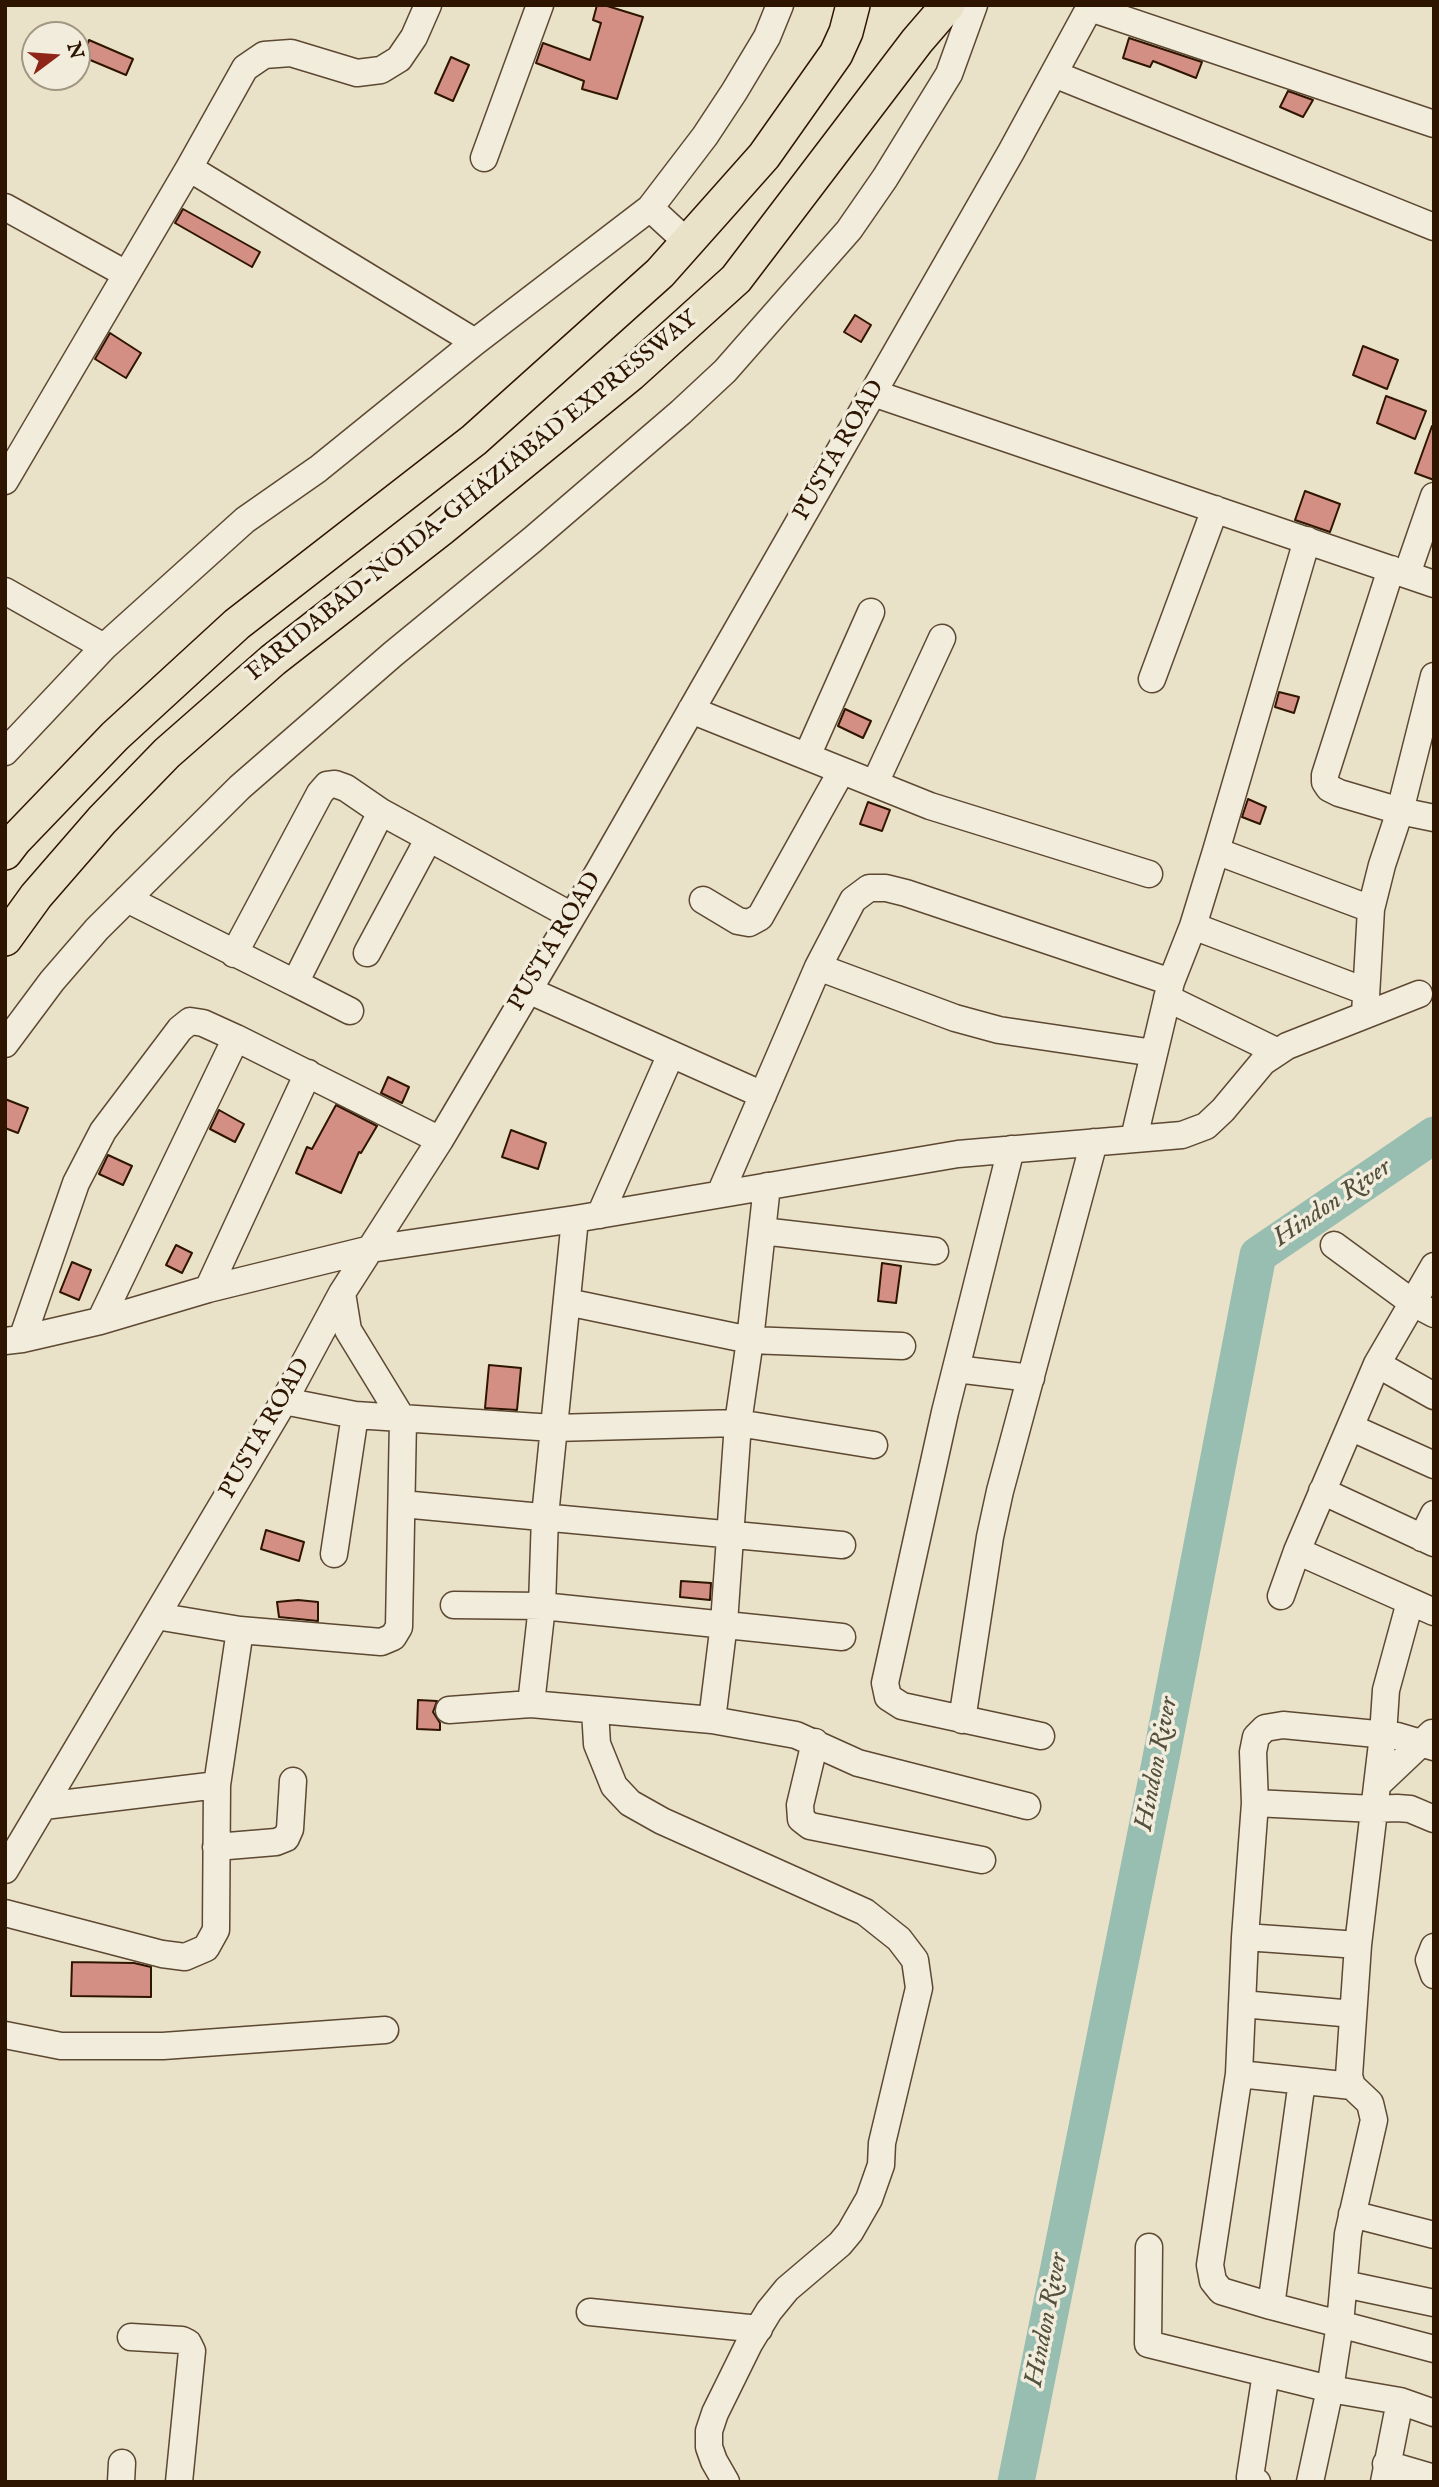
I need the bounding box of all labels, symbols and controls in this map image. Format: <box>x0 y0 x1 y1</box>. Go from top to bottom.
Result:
north arrow <box>21 21 91 91</box>
text: N <box>60 40 88 62</box>
street label: FARIDABAD-NOIDA-GHAZIABAD EXPRESSWAY <box>242 306 704 688</box>
street label: PUSTA ROAD <box>788 376 892 526</box>
street label: PUSTA ROAD <box>503 867 609 1017</box>
water label: Hindon River <box>1268 1153 1398 1255</box>
street label: PUSTA ROAD <box>214 1354 318 1504</box>
water label: Hindon River <box>1130 1695 1186 1833</box>
water label: Hindon River <box>1020 2251 1076 2389</box>

